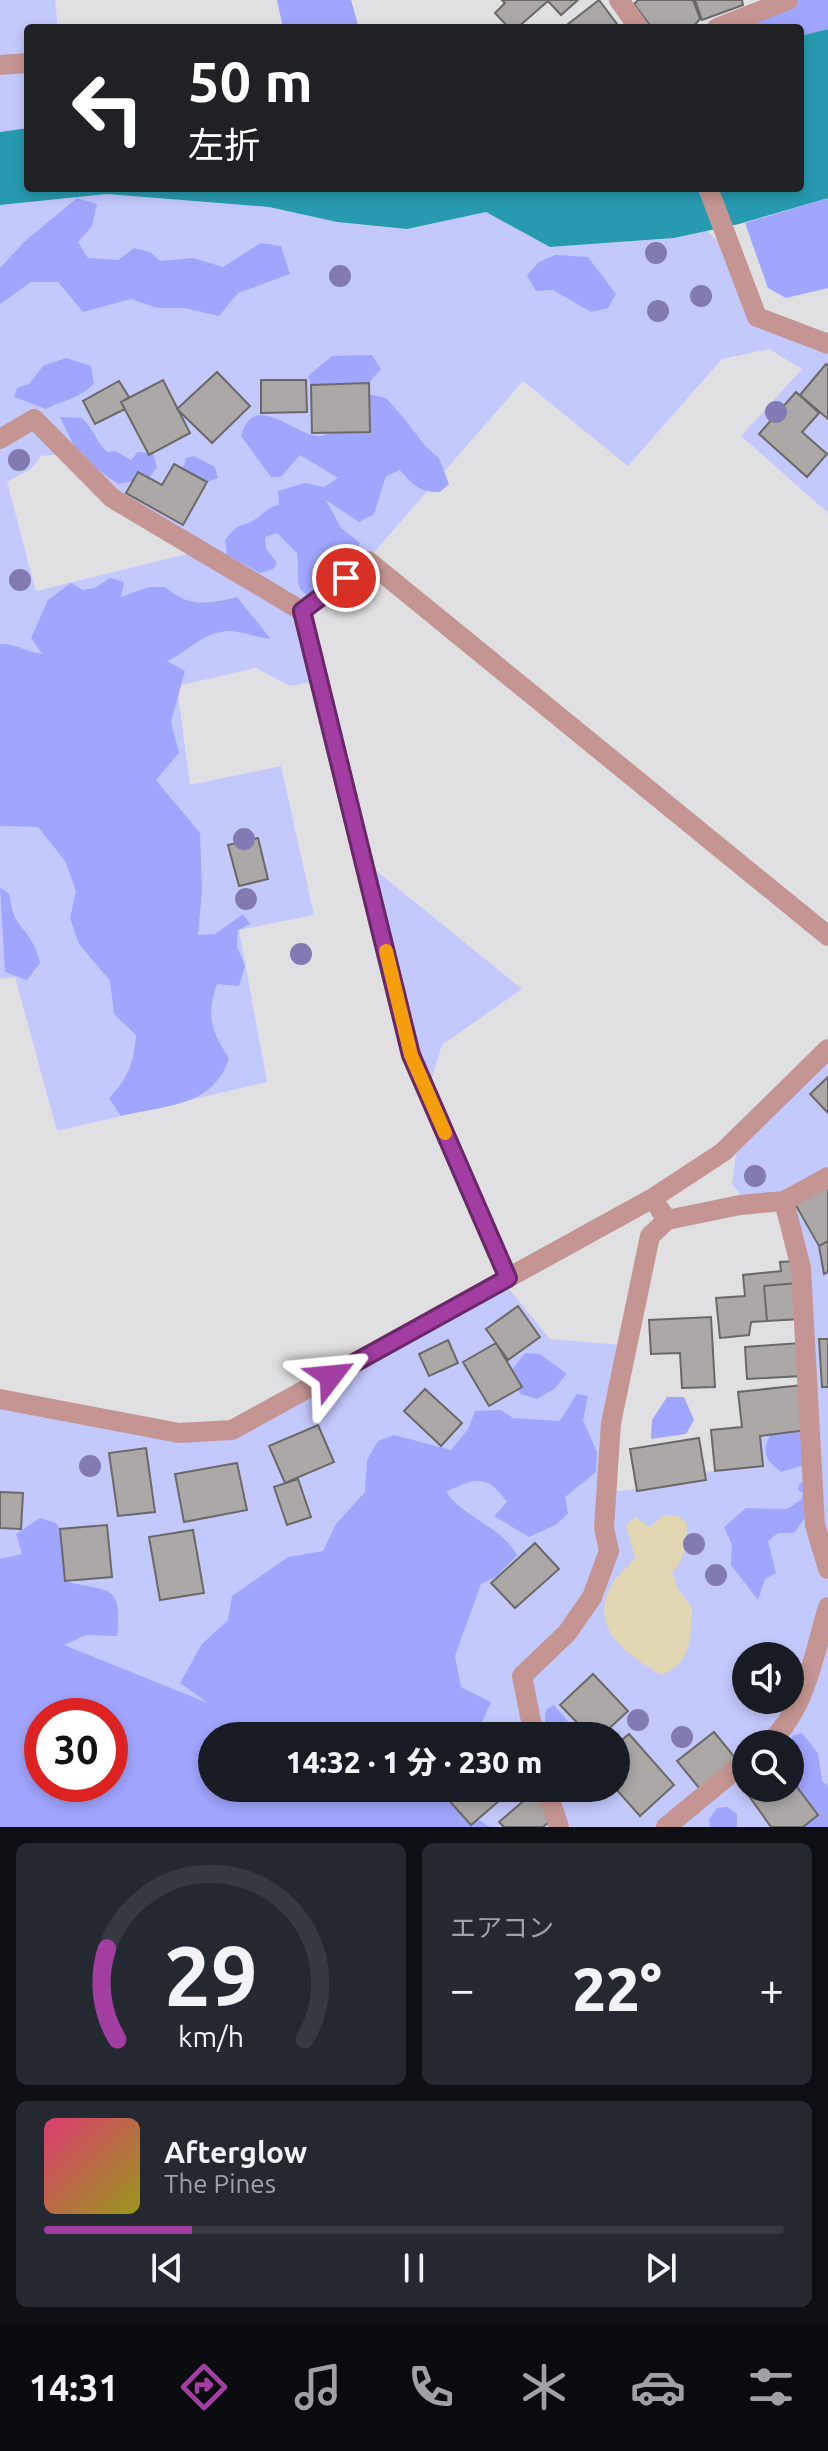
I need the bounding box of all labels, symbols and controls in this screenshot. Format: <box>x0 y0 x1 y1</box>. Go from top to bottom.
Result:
text: 50 m <box>188 50 313 113</box>
icon: left <box>56 56 160 160</box>
text: 左折 <box>188 124 260 165</box>
pin <box>312 544 380 612</box>
icon: arrive <box>324 556 368 600</box>
position arrow <box>289 1334 373 1418</box>
map controls <box>732 1642 804 1802</box>
button: sound <box>732 1642 804 1714</box>
speed limit sign: 30 <box>24 1698 128 1802</box>
button: search <box>732 1730 804 1802</box>
text: 14:32 · 1 分 · 230 m <box>286 1745 542 1779</box>
text: エアコン <box>450 1913 554 1942</box>
text: 29 <box>164 1928 258 2022</box>
text: 22° <box>572 1955 662 2022</box>
text: − <box>450 1964 475 2013</box>
text: + <box>759 1964 784 2013</box>
text: km/h <box>178 2020 244 2052</box>
text: Afterglow <box>164 2135 307 2169</box>
text: The Pines <box>164 2169 276 2198</box>
icon: previous <box>145 2246 189 2290</box>
icon: pause <box>392 2246 436 2290</box>
icon: next <box>639 2246 683 2290</box>
icon: directions <box>176 2359 232 2415</box>
icon: music <box>290 2359 346 2415</box>
icon: phone <box>403 2359 459 2415</box>
icon: climate <box>516 2359 572 2415</box>
icon: car <box>630 2359 686 2415</box>
icon: filters <box>743 2359 799 2415</box>
text: 14:31 <box>29 2367 119 2408</box>

